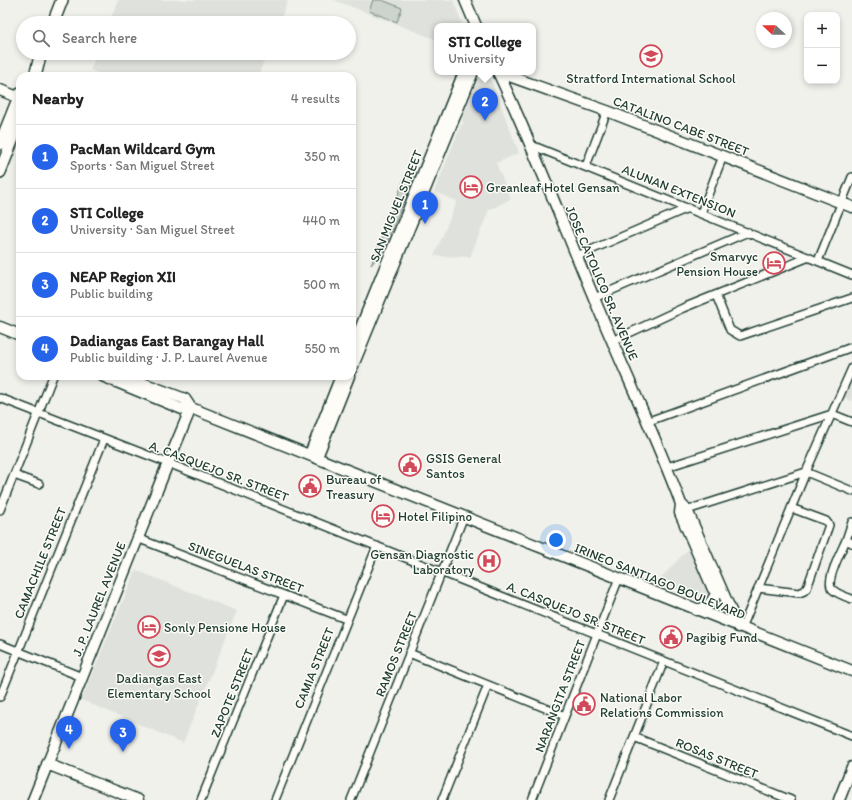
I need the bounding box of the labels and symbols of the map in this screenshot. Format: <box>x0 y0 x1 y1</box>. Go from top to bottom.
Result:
north arrow <box>756 12 792 48</box>
school or university icon: Stratford International School <box>638 43 664 69</box>
place label: Stratford International School <box>566 71 736 86</box>
pin: 2 <box>472 88 498 121</box>
street label: CATALINO CABE STREET <box>611 93 752 159</box>
street label: SAN MIGUEL STREET <box>367 147 426 264</box>
street label: ALUNAN EXTENSION <box>620 161 738 221</box>
hotel icon: Greanleaf Hotel Gensan <box>458 174 484 200</box>
place label: Greanleaf Hotel Gensan <box>486 180 620 195</box>
pin: 1 <box>412 191 438 224</box>
street label: JOSE CATOLICO SR. AVENUE <box>563 203 641 363</box>
place label: Smarvyc Pension House <box>677 249 758 279</box>
hotel icon: Smarvyc Pension House <box>761 250 787 276</box>
street label: A. CASQUEJO SR. STREET <box>147 437 291 505</box>
place label: GSIS General Santos <box>426 451 502 481</box>
public building icon: GSIS General Santos <box>397 452 423 478</box>
place label: Bureau of Treasury <box>326 472 381 502</box>
public building icon: Bureau of Treasury <box>297 473 323 499</box>
hotel icon: Hotel Filipino <box>370 503 396 529</box>
street label: CAMACHILE STREET <box>11 504 69 621</box>
place label: Hotel Filipino <box>398 509 472 524</box>
your location <box>546 530 566 550</box>
street label: SINEGUELAS STREET <box>186 538 306 596</box>
street label: J. P. LAUREL AVENUE <box>69 540 129 658</box>
street label: IRINEO SANTIAGO BOULEVARD <box>572 540 748 622</box>
place label: Gensan Diagnostic Laboratory <box>370 547 474 577</box>
hospital icon: Gensan Diagnostic Laboratory <box>476 548 502 574</box>
street label: A. CASQUEJO SR. STREET <box>505 578 648 648</box>
street label: RAMOS STREET <box>372 609 420 699</box>
hotel icon: Sonly Pensione House <box>136 614 162 640</box>
place label: Sonly Pensione House <box>164 620 286 635</box>
public building icon: Pagibig Fund <box>658 624 684 650</box>
street label: CAMIA STREET <box>291 625 337 711</box>
place label: Pagibig Fund <box>686 630 758 645</box>
street label: NARANGITA STREET <box>532 637 589 754</box>
school or university icon: Dadiangas East Elementary School <box>146 643 172 669</box>
street label: ZAPOTE STREET <box>207 646 257 740</box>
place label: Dadiangas East Elementary School <box>107 671 211 701</box>
place label: National Labor Relations Commission <box>600 690 724 720</box>
public building icon: National Labor Relations Commission <box>571 691 597 717</box>
pin: 4 <box>56 716 82 749</box>
pin: 3 <box>110 719 136 752</box>
street label: ROSAS STREET <box>674 735 761 782</box>

